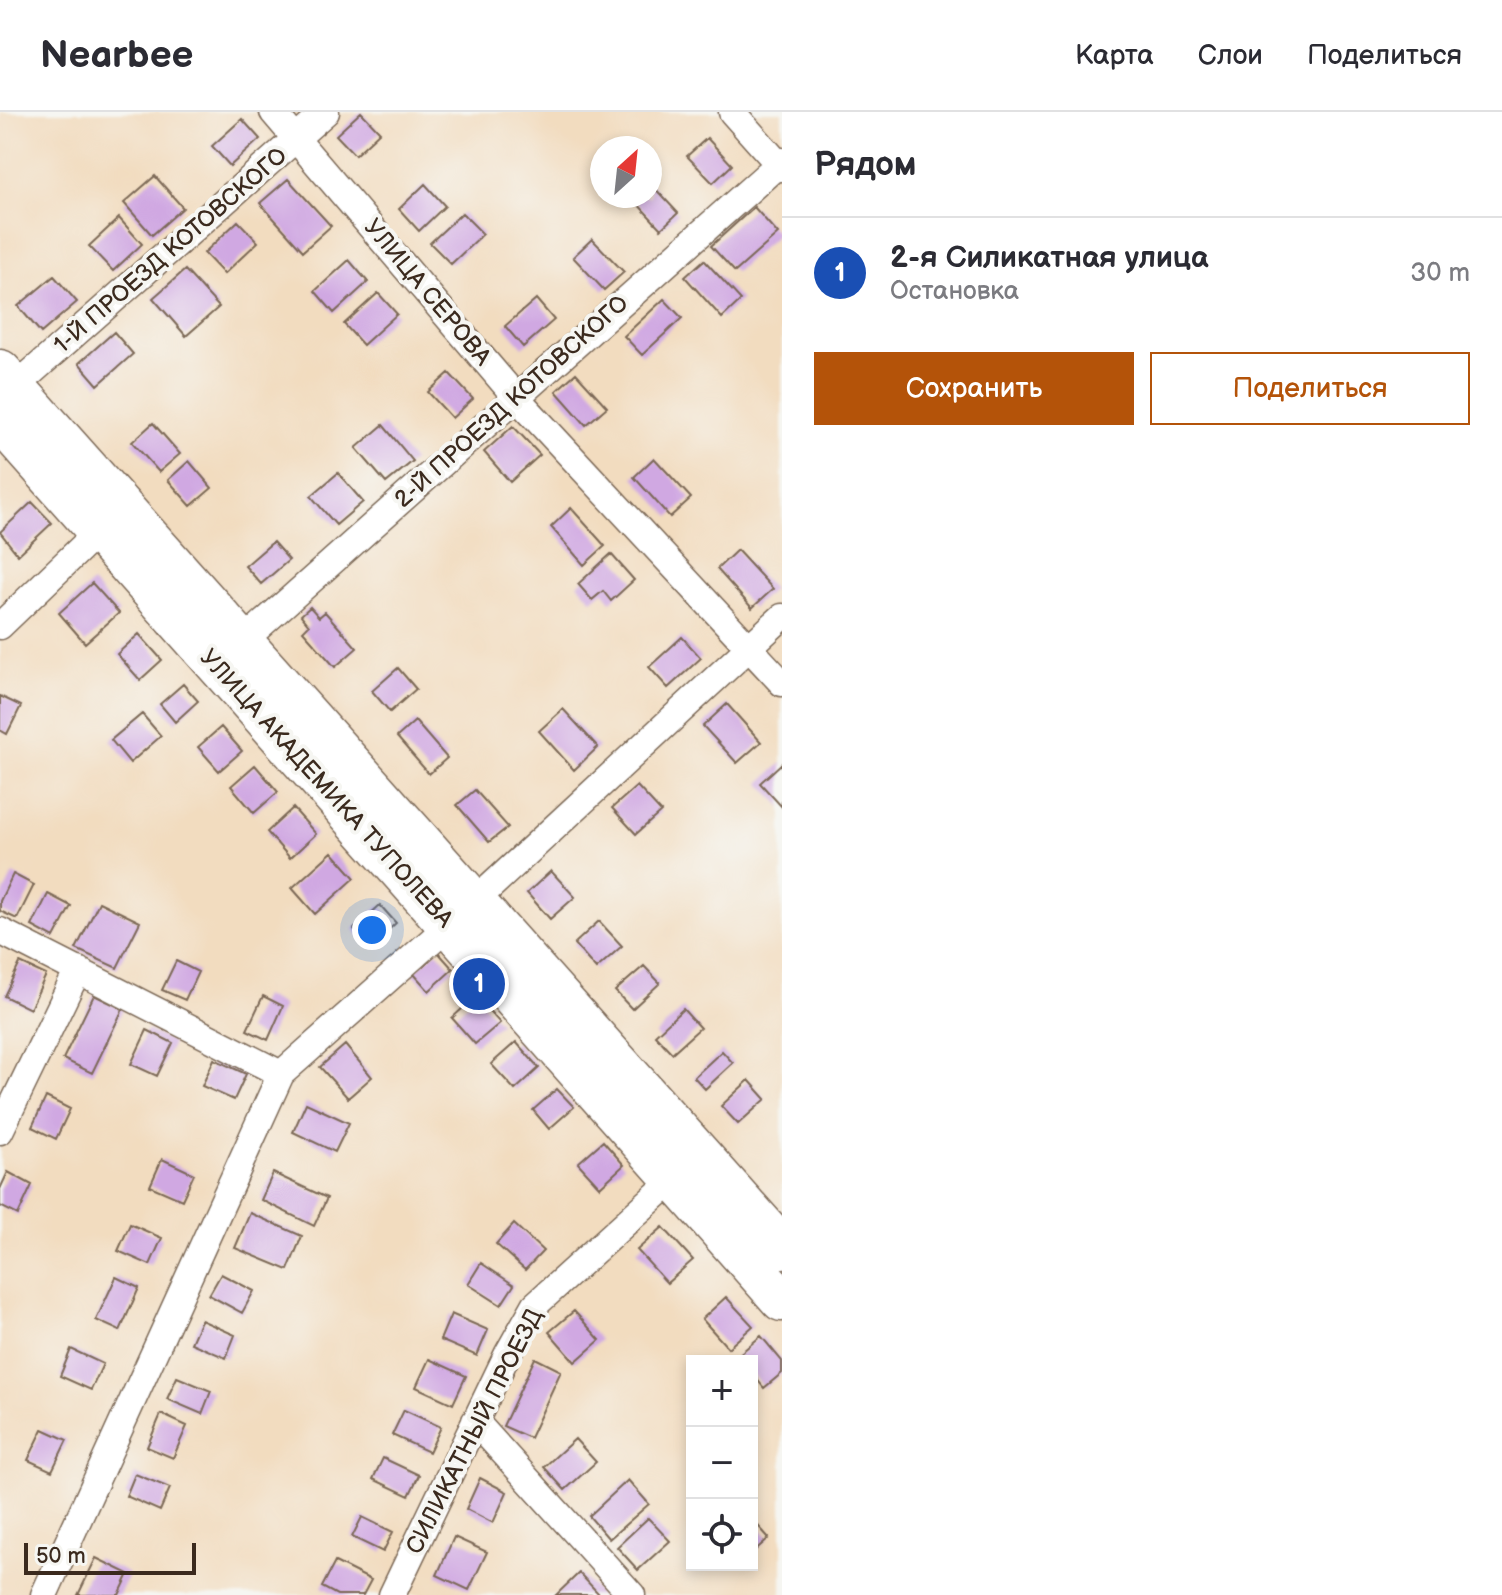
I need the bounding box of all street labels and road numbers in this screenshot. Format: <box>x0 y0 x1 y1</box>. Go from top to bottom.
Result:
street label: 1-Й ПРОЕЗД КОТОВСКОГО <box>48 141 293 360</box>
street label: УЛИЦА СЕРОВА <box>358 213 498 372</box>
street label: 2-Й ПРОЕЗД КОТОВСКОГО <box>389 289 634 514</box>
street label: УЛИЦА АКАДЕМИКА ТУПОЛЕВА <box>194 643 460 934</box>
street label: СИЛИКАТНЫЙ ПРОЕЗД <box>400 1304 549 1559</box>

